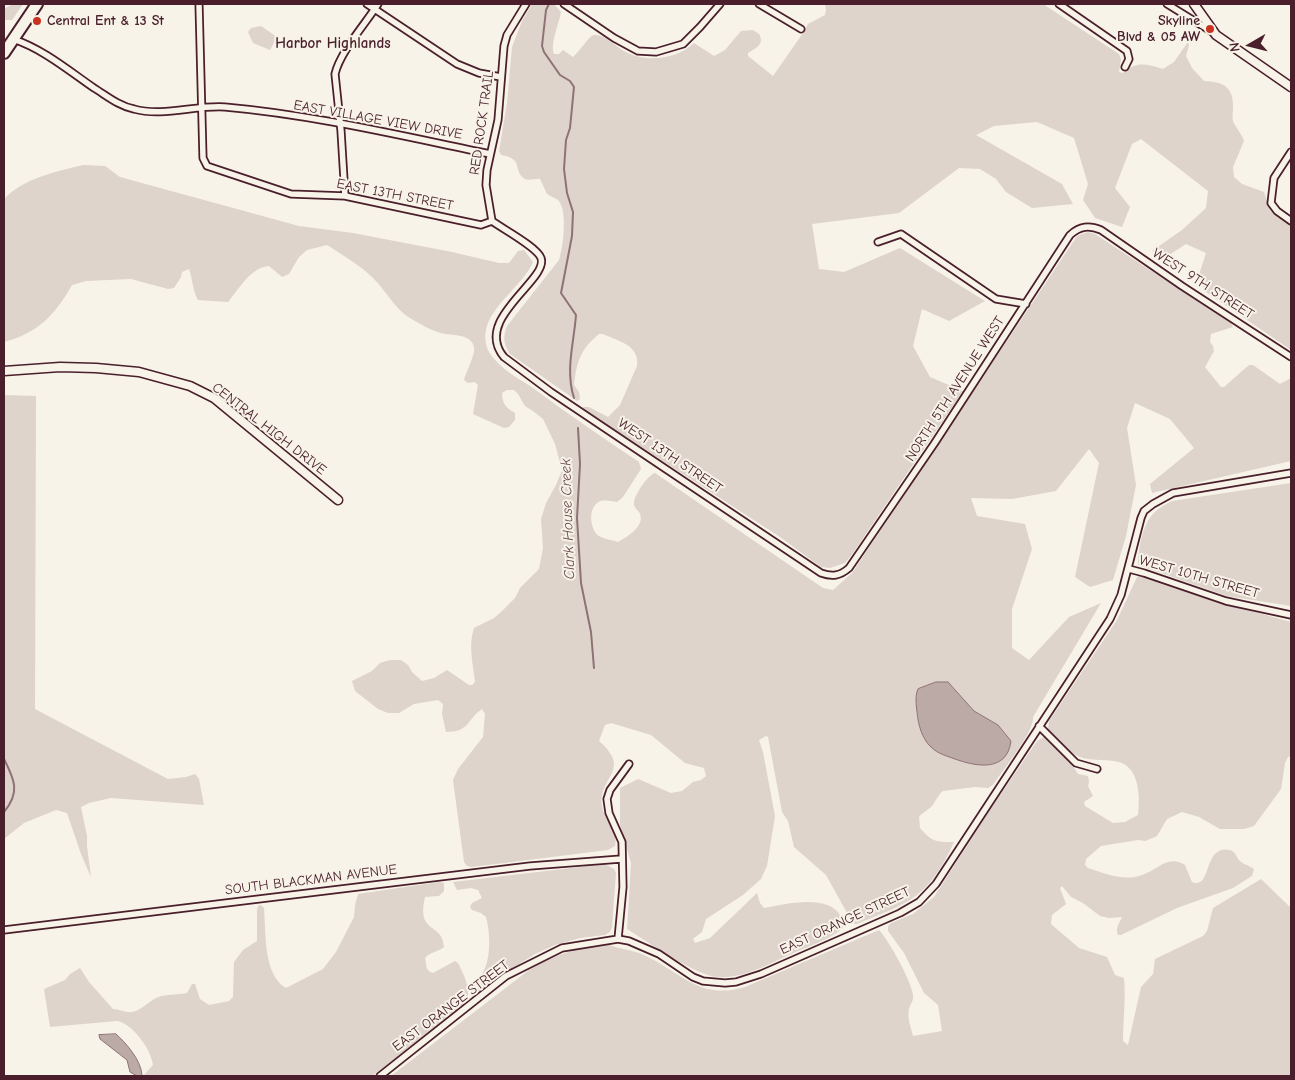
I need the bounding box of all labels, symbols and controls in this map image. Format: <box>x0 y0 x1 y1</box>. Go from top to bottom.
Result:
place label: Central Ent & 13 St <box>47 13 164 29</box>
place label: Skyline Blvd & 05 AW <box>1117 13 1200 46</box>
marker: Central Ent & 13 St <box>31 15 43 27</box>
north arrow <box>1225 20 1275 70</box>
marker: Skyline Blvd & 05 AW <box>1204 23 1216 35</box>
district label: Harbor Highlands <box>275 35 391 53</box>
text: N <box>1226 41 1244 53</box>
street label: RED ROCK TRAIL <box>466 70 498 176</box>
street label: EAST VILLAGE VIEW DRIVE <box>292 97 464 143</box>
street label: EAST 13TH STREET <box>335 175 455 215</box>
street label: WEST 9TH STREET <box>1149 245 1257 323</box>
street label: NORTH 5TH AVENUE WEST <box>902 313 1008 465</box>
street label: CENTRAL HIGH DRIVE <box>209 379 329 479</box>
street label: WEST 13TH STREET <box>614 415 726 497</box>
water label: Clark House Creek <box>557 458 579 580</box>
street label: WEST 10TH STREET <box>1137 552 1261 602</box>
street label: SOUTH BLACKMAN AVENUE <box>224 861 398 899</box>
street label: EAST ORANGE STREET <box>777 883 913 959</box>
street label: EAST ORANGE STREET <box>389 957 513 1055</box>

